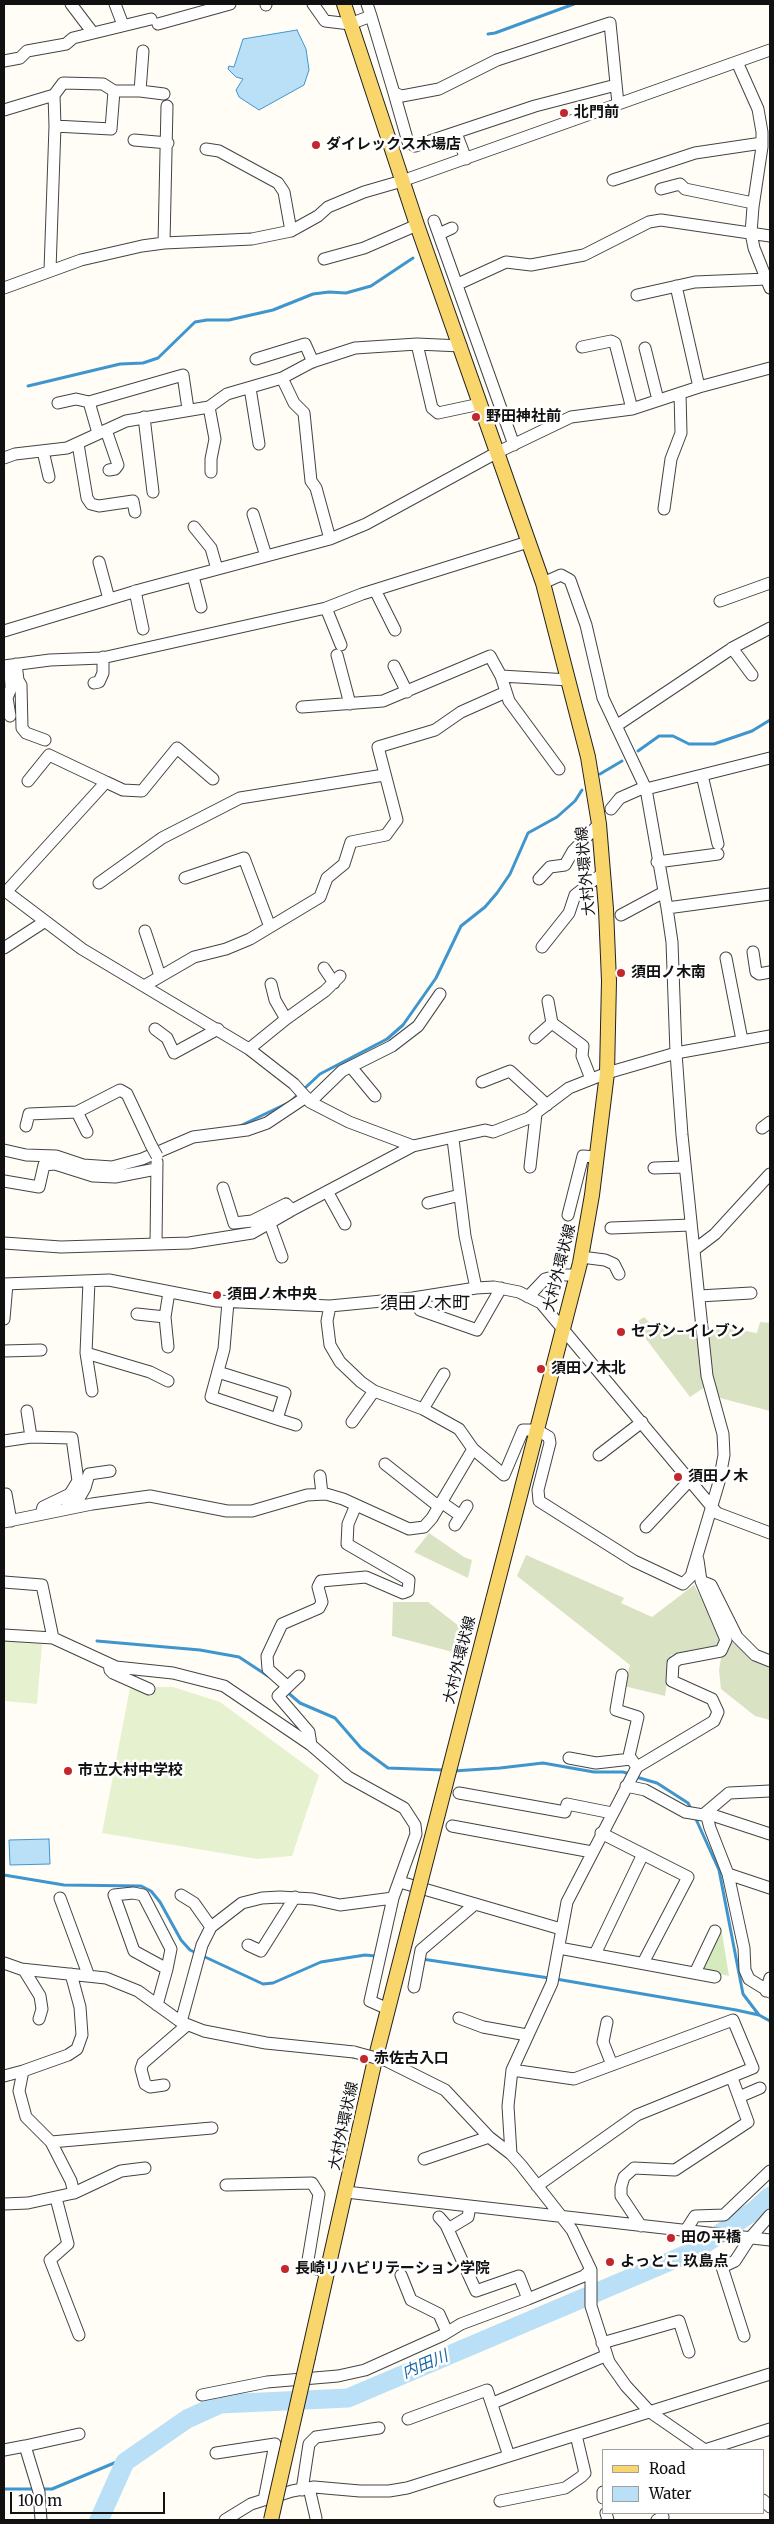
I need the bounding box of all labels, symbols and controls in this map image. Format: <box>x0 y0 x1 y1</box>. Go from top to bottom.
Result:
place label: 北門前 <box>574 104 619 122</box>
marker: 北門前 <box>558 107 570 119</box>
place label: ダイレックス木場店 <box>326 136 461 154</box>
marker: ダイレックス木場店 <box>310 139 322 151</box>
place label: 野田神社前 <box>486 408 561 426</box>
marker: 野田神社前 <box>470 411 482 423</box>
street label: 大村外環状線 <box>573 825 599 917</box>
place label: 須田ノ木南 <box>631 964 706 982</box>
marker: 須田ノ木南 <box>615 967 627 979</box>
street label: 大村外環状線 <box>540 1222 580 1314</box>
place label: 須田ノ木中央 <box>227 1286 317 1304</box>
marker: 須田ノ木中央 <box>211 1289 223 1301</box>
district label: 須田ノ木町 <box>380 1293 470 1315</box>
place label: セブン-イレブン <box>631 1323 745 1341</box>
marker: セブン-イレブン <box>615 1326 627 1338</box>
place label: 須田ノ木北 <box>551 1360 626 1378</box>
marker: 須田ノ木北 <box>535 1363 547 1375</box>
place label: 須田ノ木 <box>688 1468 748 1486</box>
marker: 須田ノ木 <box>672 1471 684 1483</box>
street label: 大村外環状線 <box>440 1614 480 1706</box>
place label: 市立大村中学校 <box>78 1762 183 1780</box>
marker: 市立大村中学校 <box>62 1765 74 1777</box>
place label: 赤佐古入口 <box>374 2050 449 2068</box>
marker: 赤佐古入口 <box>358 2053 370 2065</box>
street label: 大村外環状線 <box>326 2080 362 2172</box>
place label: 田の平橋 <box>681 2229 741 2247</box>
marker: 田の平橋 <box>665 2232 677 2244</box>
place label: よっとこ 玖島点 <box>620 2253 729 2271</box>
marker: よっとこ 玖島点 <box>604 2256 616 2268</box>
place label: 長崎リハビリテーション学院 <box>295 2260 490 2278</box>
marker: 長崎リハビリテーション学院 <box>279 2263 291 2275</box>
water label: 内田川 <box>399 2347 451 2383</box>
legend <box>602 2449 764 2514</box>
text: Road <box>649 2459 685 2478</box>
scale bar <box>12 2482 168 2514</box>
text: Water <box>649 2484 691 2503</box>
text: 100 m <box>18 2491 62 2510</box>

